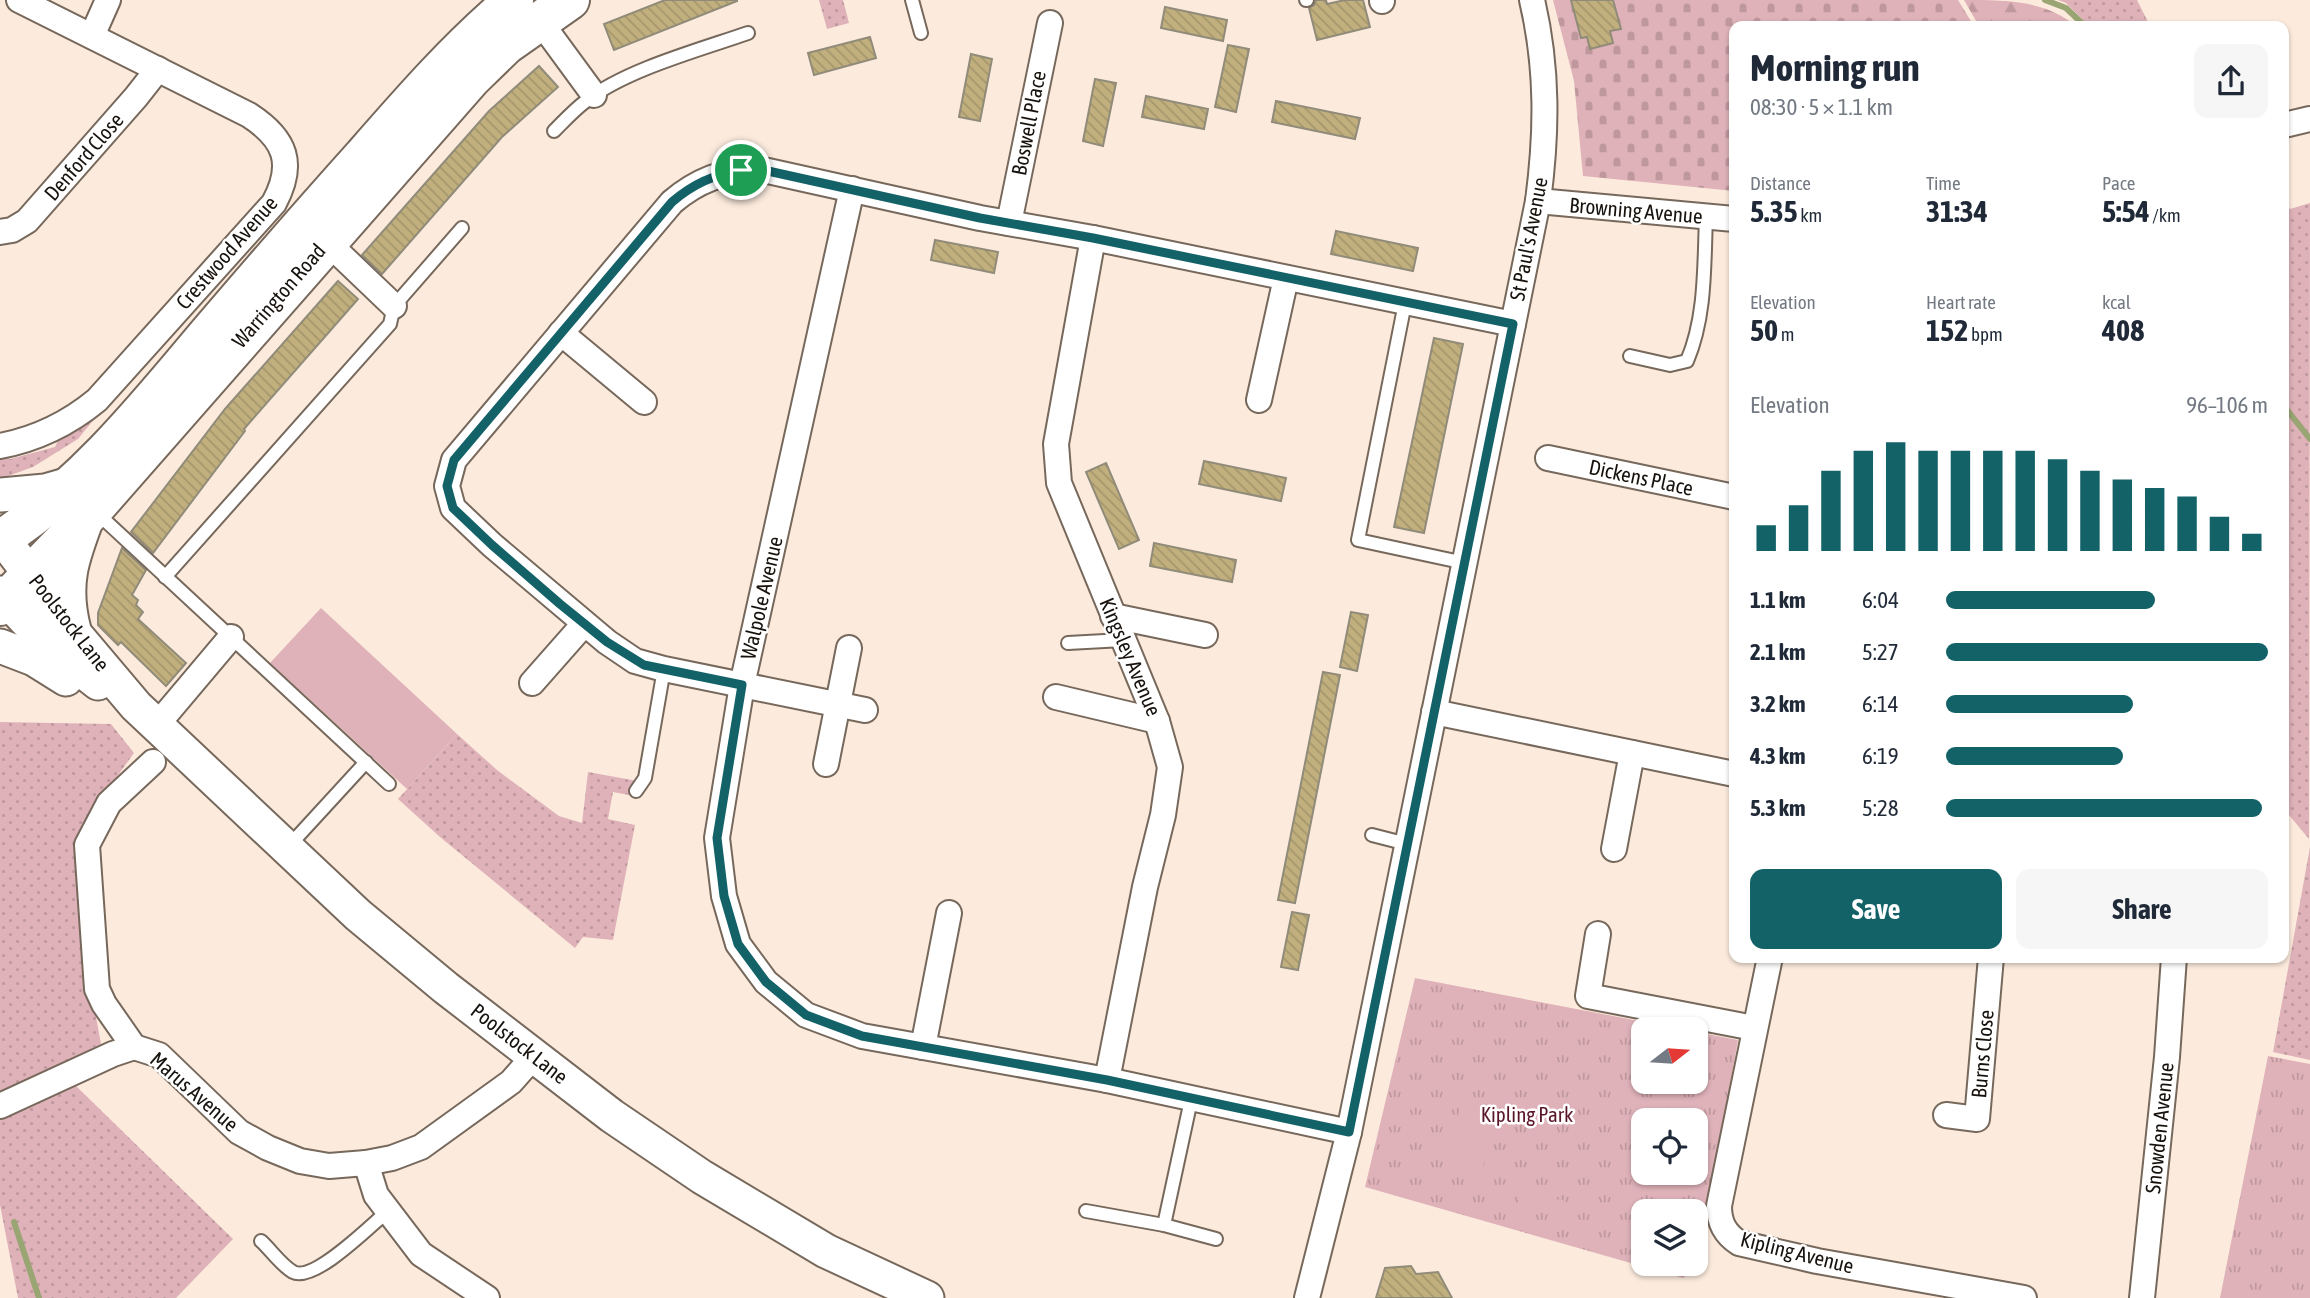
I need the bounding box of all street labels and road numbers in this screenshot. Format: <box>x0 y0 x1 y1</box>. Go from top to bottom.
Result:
street label: Boswell Place <box>1006 68 1050 177</box>
street label: Denford Close <box>39 108 128 205</box>
street label: St Paul's Avenue <box>1504 175 1552 302</box>
street label: Crestwood Avenue <box>171 191 282 314</box>
street label: Browning Avenue <box>1568 192 1704 228</box>
street label: Warrington Road <box>227 239 330 352</box>
street label: Dickens Place <box>1587 454 1696 500</box>
street label: Walpole Avenue <box>735 534 787 662</box>
street label: Poolstock Lane <box>25 569 115 675</box>
street label: Kingsley Avenue <box>1095 594 1167 719</box>
street label: Poolstock Lane <box>467 998 573 1088</box>
street label: Burns Close <box>1966 1009 1998 1099</box>
street label: Marus Avenue <box>146 1047 244 1136</box>
street label: Snowden Avenue <box>2140 1061 2178 1195</box>
street label: Kipling Avenue <box>1738 1226 1856 1278</box>

